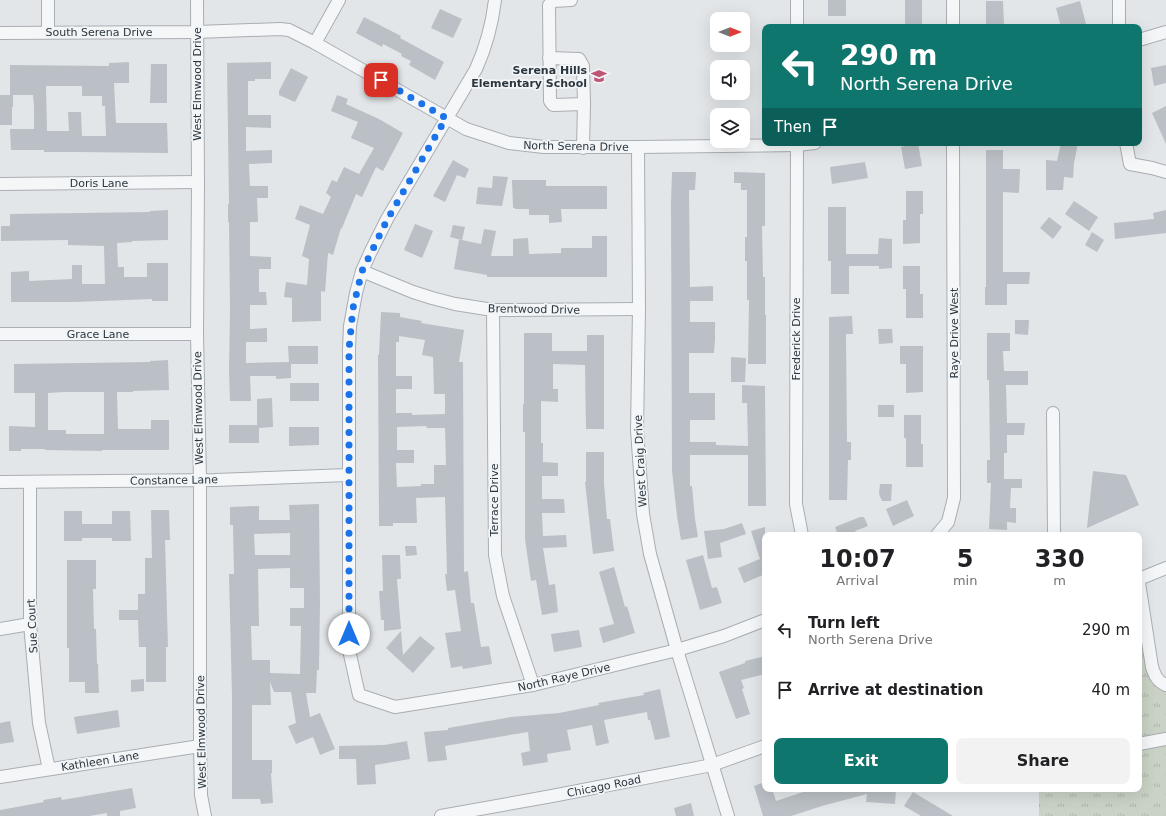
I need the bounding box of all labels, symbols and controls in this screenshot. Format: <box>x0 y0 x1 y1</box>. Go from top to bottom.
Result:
north arrow <box>710 12 750 52</box>
map controls <box>710 12 750 148</box>
street label: South Serena Drive <box>46 26 153 39</box>
street label: West Elmwood Drive <box>191 27 204 141</box>
text: 290 m <box>840 39 937 72</box>
icon: left <box>774 40 826 92</box>
button: sound <box>710 60 750 100</box>
pin <box>364 63 398 97</box>
place label: Serena Hills Elementary School <box>471 64 587 90</box>
school or university icon: Serena Hills Elementary School <box>590 67 608 85</box>
icon: arrive <box>370 69 392 91</box>
text: North Serena Drive <box>840 73 1013 94</box>
button: layers <box>710 108 750 148</box>
icon: arrive <box>819 116 841 138</box>
text: Then <box>774 118 811 136</box>
street label: North Serena Drive <box>523 139 629 154</box>
street label: Doris Lane <box>70 177 129 190</box>
street label: Raye Drive West <box>948 287 961 378</box>
street label: Frederick Drive <box>790 297 803 381</box>
street label: Brentwood Drive <box>488 302 580 317</box>
street label: Grace Lane <box>67 328 130 341</box>
street label: West Elmwood Drive <box>191 351 206 465</box>
street label: West Craig Drive <box>632 414 649 507</box>
street label: Terrace Drive <box>488 463 501 537</box>
street label: Constance Lane <box>130 473 218 488</box>
text: 10:07 <box>819 545 896 573</box>
text: 5 <box>957 545 973 573</box>
text: 330 <box>1035 545 1085 573</box>
text: Arrival <box>836 573 879 588</box>
text: min <box>953 573 977 588</box>
text: m <box>1053 573 1066 588</box>
street label: Sue Court <box>25 598 40 653</box>
position arrow <box>328 613 370 655</box>
text: Turn left <box>808 614 880 632</box>
icon: left <box>774 619 796 641</box>
text: 290 m <box>1082 621 1130 639</box>
text: North Serena Drive <box>808 632 933 647</box>
street label: North Raye Drive <box>517 660 612 694</box>
street label: West Elmwood Drive <box>194 675 209 789</box>
icon: arrive <box>774 679 796 701</box>
text: Arrive at destination <box>808 681 983 699</box>
text: 40 m <box>1092 681 1130 699</box>
button: Exit <box>774 738 948 784</box>
button: Share <box>956 738 1130 784</box>
street label: Kathleen Lane <box>60 749 140 774</box>
street label: Chicago Road <box>566 773 642 800</box>

